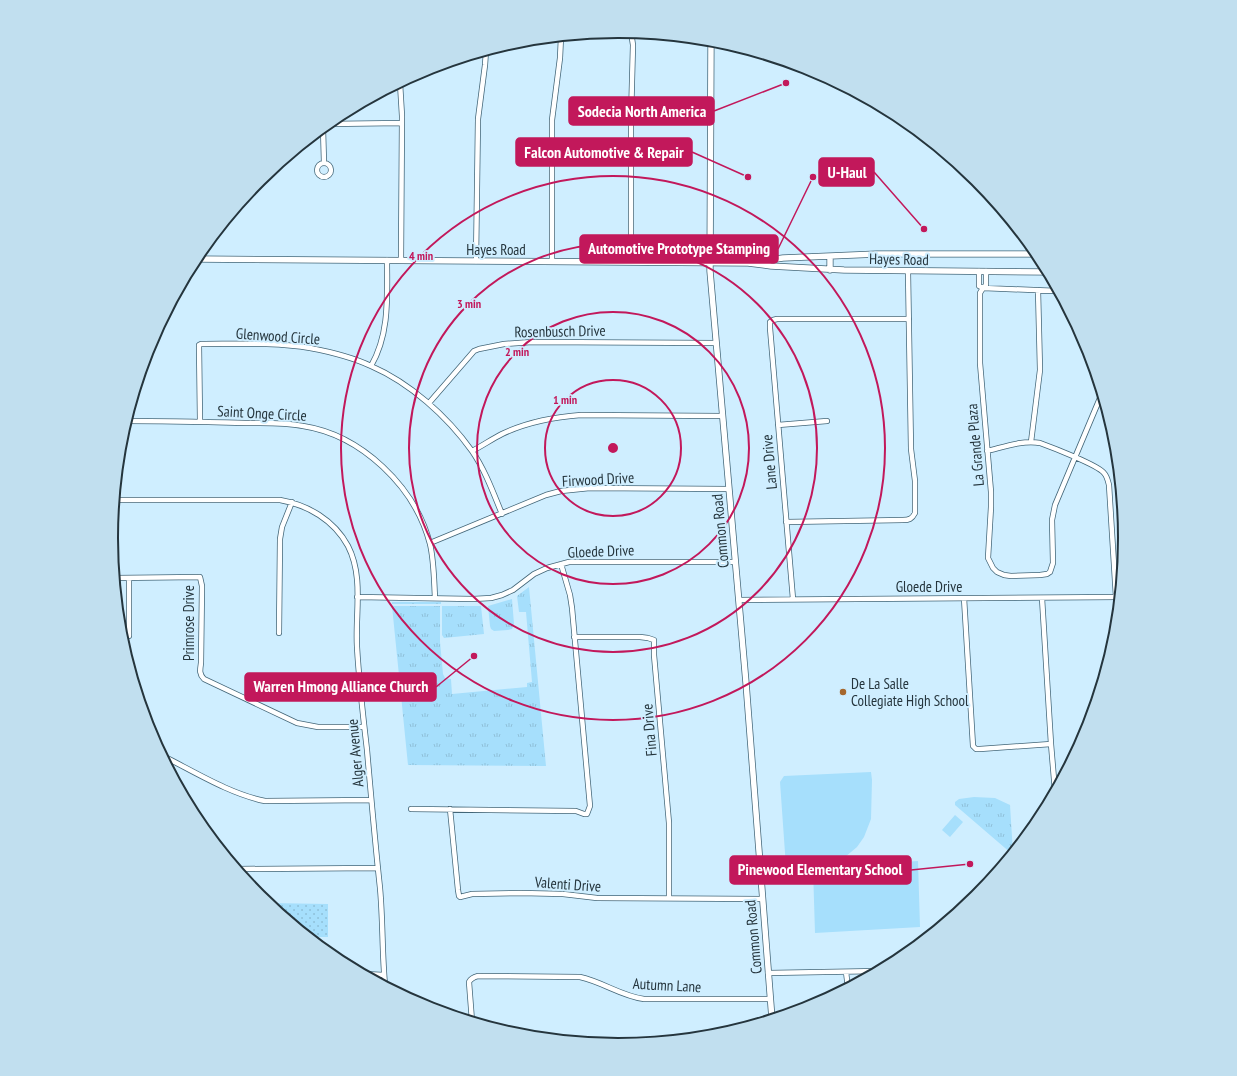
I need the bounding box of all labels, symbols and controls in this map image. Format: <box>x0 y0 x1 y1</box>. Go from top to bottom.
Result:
callout: Sodecia North America <box>569 97 714 125</box>
text: Sodecia North America <box>578 101 707 121</box>
callout: Falcon Automotive & Repair <box>516 138 692 166</box>
text: Falcon Automotive & Repair <box>524 142 684 162</box>
callout: U-Haul <box>819 158 874 186</box>
text: U-Haul <box>827 162 867 182</box>
callout: Automotive Prototype Stamping <box>580 235 778 263</box>
text: Automotive Prototype Stamping <box>587 238 770 258</box>
street label: Hayes Road <box>466 240 526 259</box>
text: 4 min <box>409 248 433 263</box>
street label: Hayes Road <box>869 249 929 269</box>
text: 3 min <box>457 296 481 311</box>
street label: Rosenbusch Drive <box>514 321 606 341</box>
street label: Glenwood Circle <box>235 324 321 348</box>
text: 2 min <box>505 344 529 359</box>
text: 1 min <box>553 392 577 407</box>
street label: Saint Onge Circle <box>217 401 307 425</box>
street label: La Grande Plaza <box>962 403 988 487</box>
street label: Lane Drive <box>757 434 781 490</box>
centre of rings <box>606 441 620 455</box>
street label: Firwood Drive <box>561 468 635 490</box>
street label: Common Road <box>707 493 733 569</box>
street label: Gloede Drive <box>567 540 635 562</box>
street label: Gloede Drive <box>896 577 962 596</box>
street label: Primrose Drive <box>179 585 198 661</box>
callout: Warren Hmong Alliance Church <box>245 673 436 701</box>
place label: De La Salle Collegiate High School <box>851 674 969 710</box>
text: Warren Hmong Alliance Church <box>253 676 429 696</box>
marker: De La Salle Collegiate High School <box>838 687 848 697</box>
street label: Fina Drive <box>637 703 661 757</box>
street label: Alger Avenue <box>343 718 367 788</box>
callout: Pinewood Elementary School <box>730 856 911 884</box>
text: Pinewood Elementary School <box>738 859 902 879</box>
street label: Valenti Drive <box>533 872 602 896</box>
street label: Common Road <box>740 899 766 975</box>
street label: Autumn Lane <box>632 974 702 996</box>

